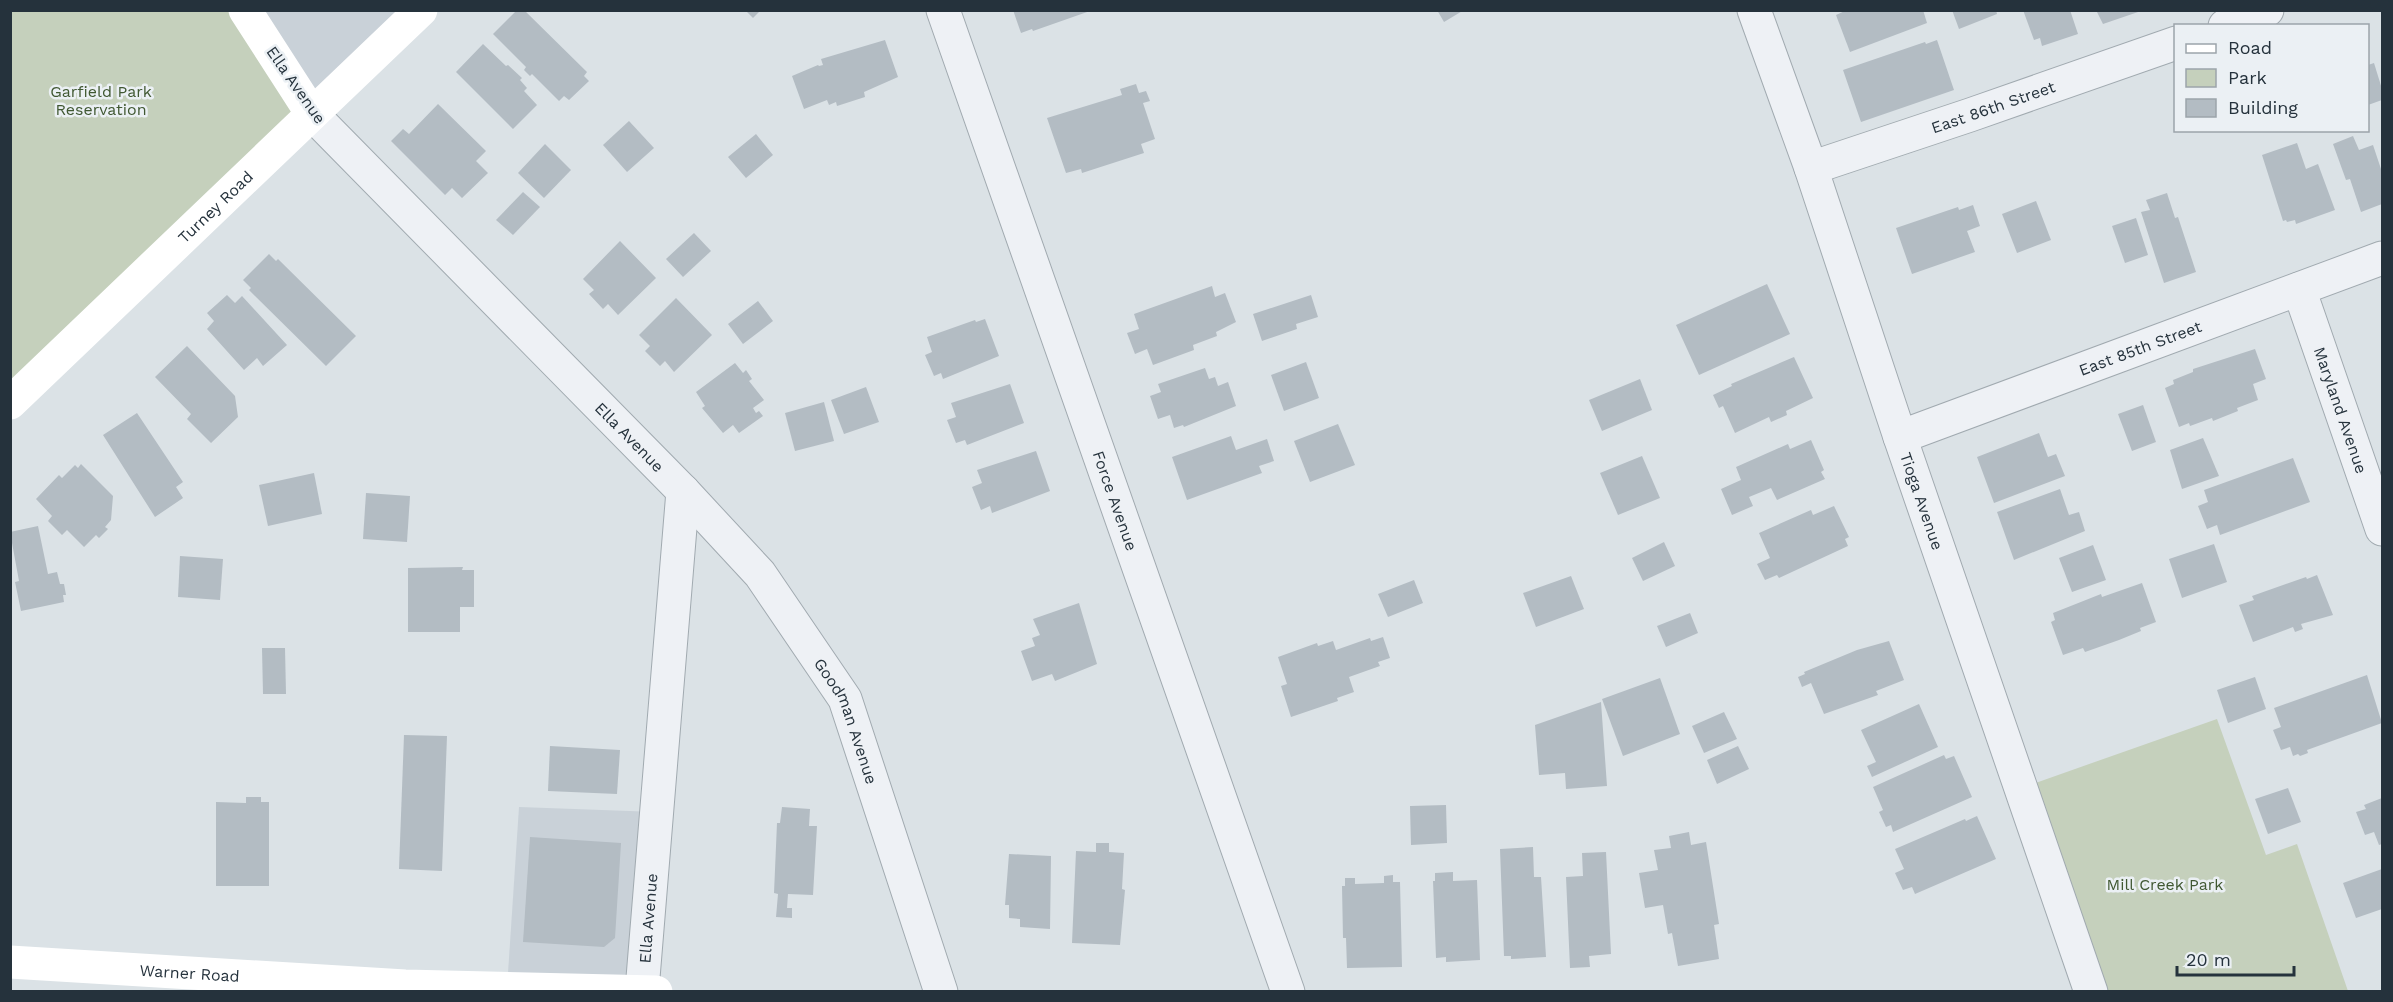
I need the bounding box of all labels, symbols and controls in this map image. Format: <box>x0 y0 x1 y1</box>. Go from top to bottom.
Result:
legend <box>2174 24 2369 132</box>
text: Road <box>2228 37 2272 58</box>
street label: Ella Avenue <box>262 43 330 127</box>
text: Park <box>2228 67 2267 88</box>
street label: East 86th Street <box>1929 76 2058 137</box>
park label: Garfield Park Reservation <box>50 82 152 119</box>
text: Building <box>2228 97 2298 118</box>
street label: Turney Road <box>174 167 257 247</box>
street label: East 85th Street <box>2076 316 2204 379</box>
street label: Maryland Avenue <box>2310 344 2372 476</box>
street label: Ella Avenue <box>591 398 668 476</box>
street label: Force Avenue <box>1089 448 1142 553</box>
street label: Tioga Avenue <box>1896 450 1948 552</box>
street label: Goodman Avenue <box>810 654 882 786</box>
street label: Ella Avenue <box>635 873 661 964</box>
park label: Mill Creek Park <box>2107 875 2223 894</box>
scale bar <box>2177 939 2294 977</box>
text: 20 m <box>2186 949 2231 970</box>
street label: Warner Road <box>139 960 240 985</box>

